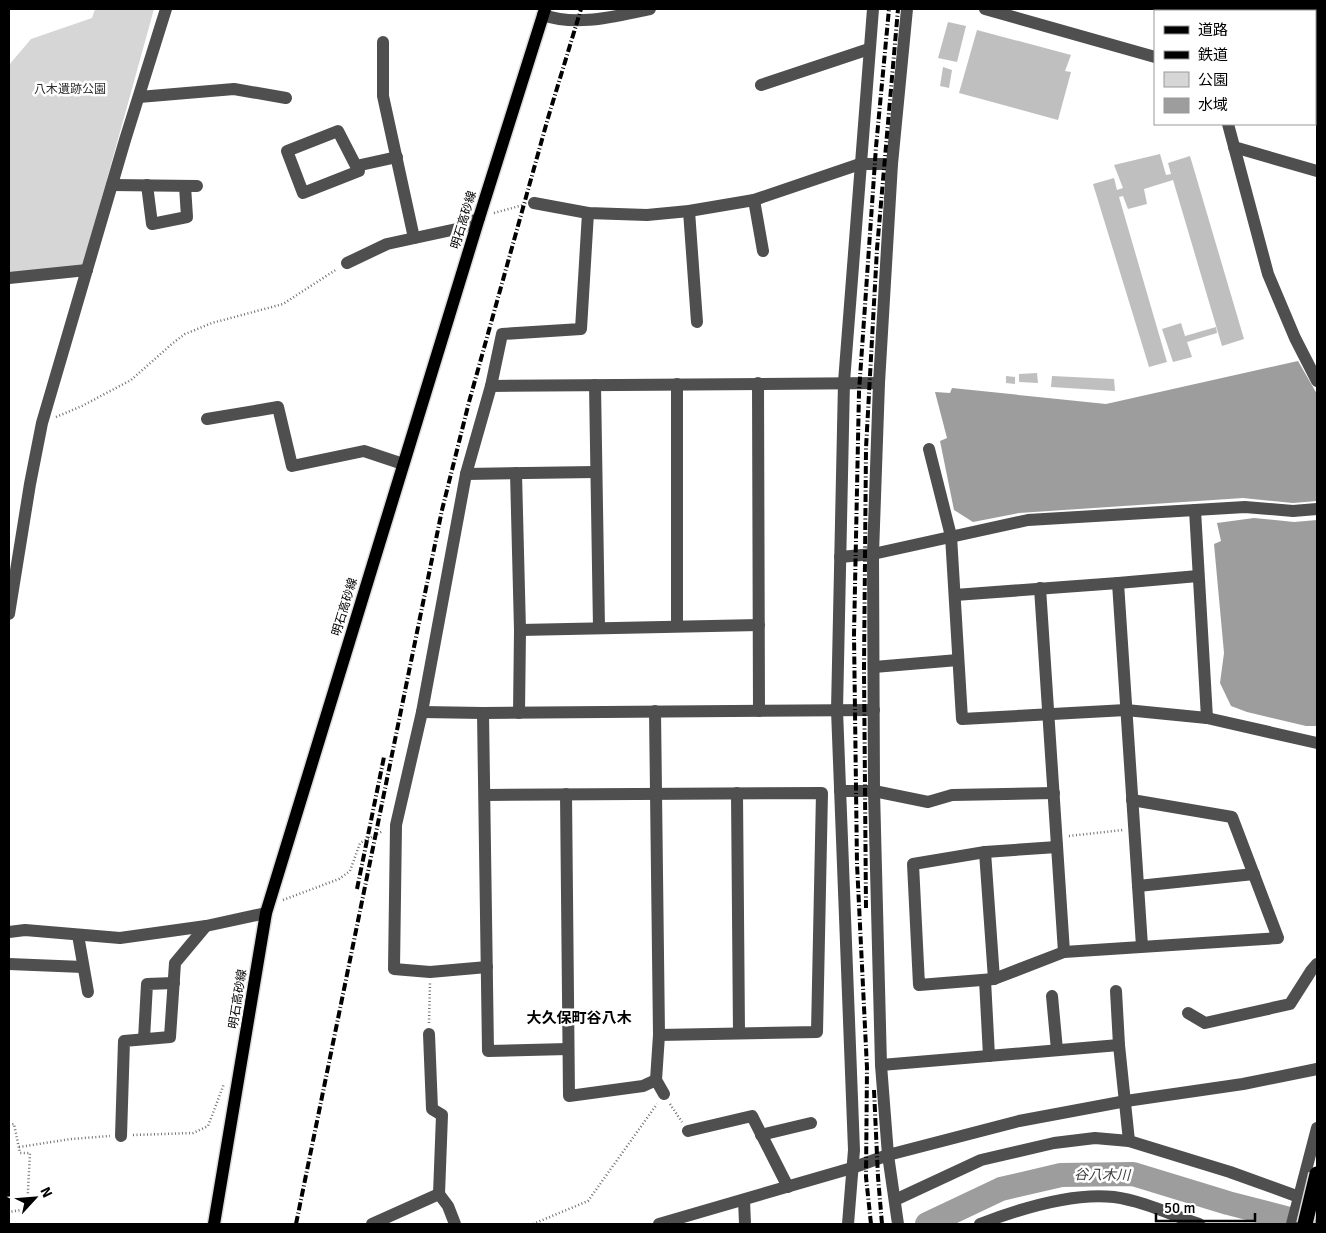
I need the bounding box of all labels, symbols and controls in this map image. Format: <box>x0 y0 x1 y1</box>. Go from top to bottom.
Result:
legend <box>1154 10 1316 125</box>
text: 道路 <box>1198 21 1228 39</box>
text: 鉄道 <box>1198 46 1228 64</box>
text: 公園 <box>1198 71 1228 89</box>
park label: 八木遺跡公園 <box>34 82 106 97</box>
text: 水域 <box>1198 96 1228 114</box>
street label: 明石高砂線 <box>448 189 480 251</box>
street label: 明石高砂線 <box>329 576 361 638</box>
street label: 明石高砂線 <box>226 968 250 1030</box>
district label: 大久保町谷八木 <box>526 1009 632 1027</box>
water label: 谷八木川 <box>1074 1166 1132 1184</box>
north arrow <box>10 1173 60 1223</box>
text: N <box>36 1184 56 1201</box>
scale bar <box>1156 1190 1255 1222</box>
text: 50 m <box>1164 1199 1195 1217</box>

